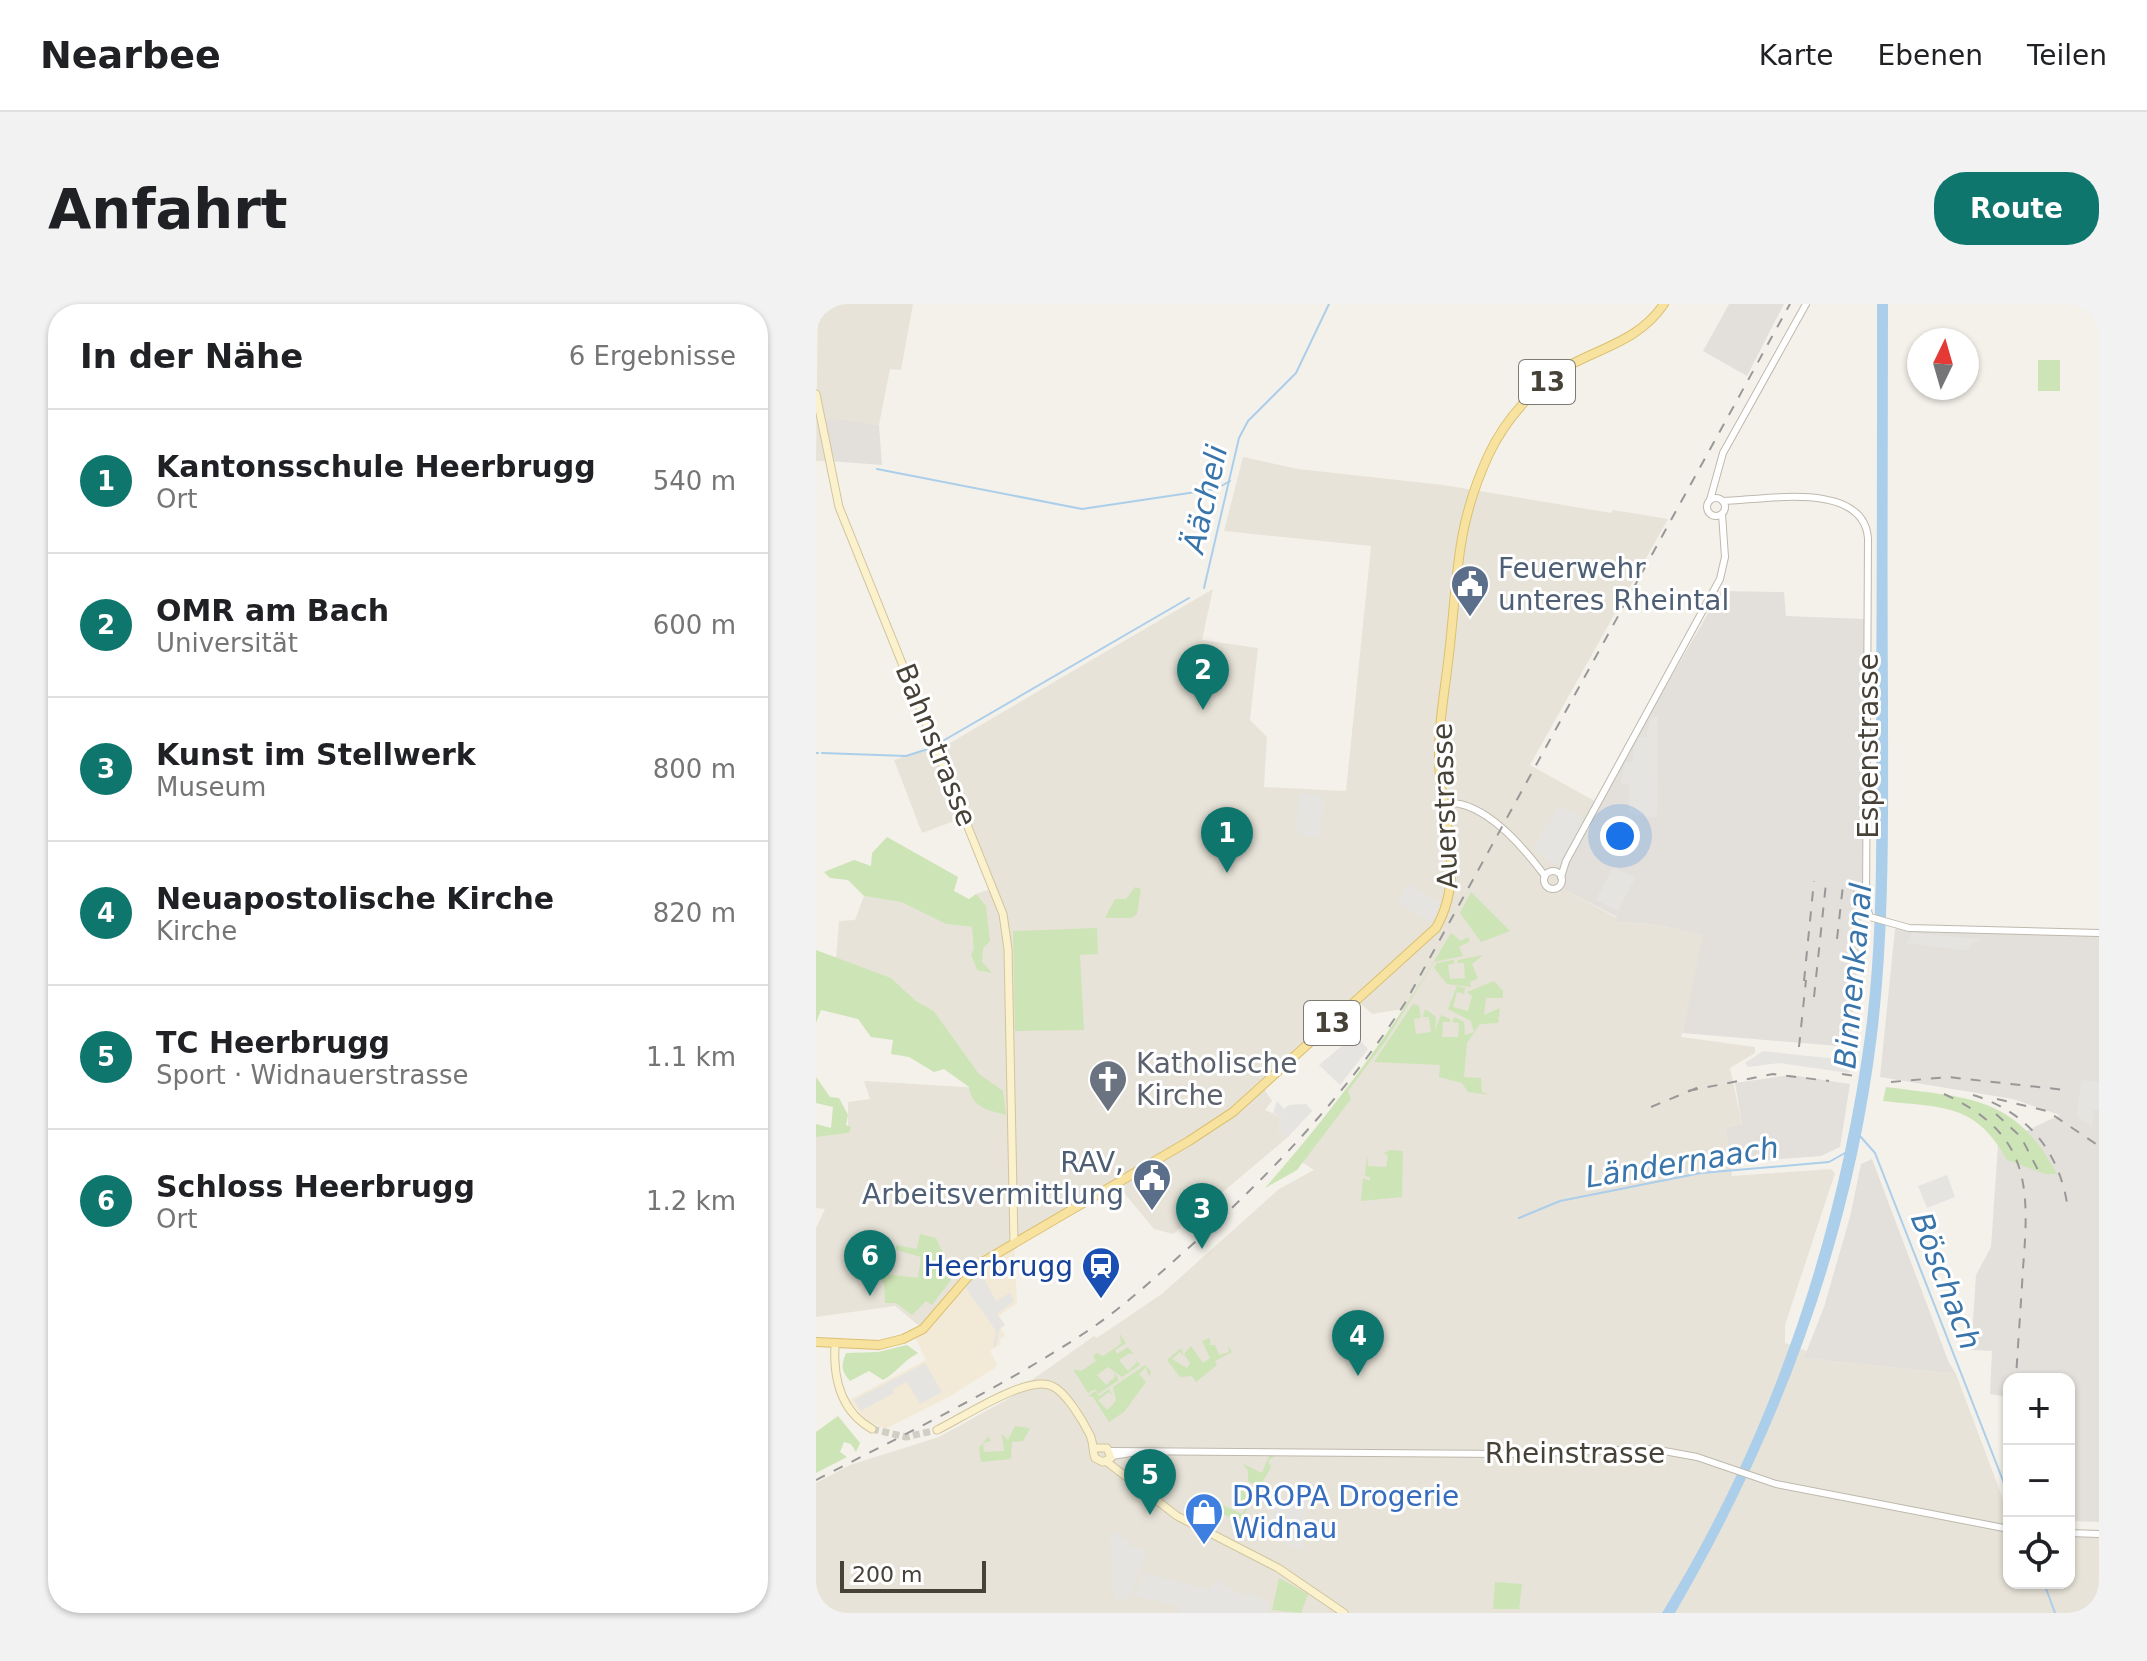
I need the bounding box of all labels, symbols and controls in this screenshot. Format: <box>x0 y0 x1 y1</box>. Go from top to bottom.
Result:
text: Nearbee <box>40 33 221 77</box>
text: Karte <box>1759 39 1833 72</box>
text: Ebenen <box>1877 39 1983 72</box>
text: Teilen <box>2027 39 2107 72</box>
button: Route <box>1934 172 2099 245</box>
text: Anfahrt <box>48 176 288 241</box>
north arrow <box>1907 328 1979 400</box>
text: In der Nähe <box>80 336 303 376</box>
text: 6 Ergebnisse <box>569 341 736 371</box>
road number: 13 <box>1519 360 1575 404</box>
water label: Äächeli <box>1175 441 1235 558</box>
text: Kantonsschule Heerbrugg <box>156 449 596 484</box>
text: 1 <box>97 466 115 496</box>
text: 540 m <box>653 466 736 496</box>
text: Ort <box>156 484 197 514</box>
place label: Feuerwehr unteres Rheintal <box>1498 552 1729 617</box>
public building icon: Feuerwehr unteres Rheintal <box>1449 563 1491 618</box>
text: OMR am Bach <box>156 593 389 628</box>
text: 2 <box>97 610 115 640</box>
text: 600 m <box>653 610 736 640</box>
text: Universität <box>156 628 298 658</box>
pin: 2 <box>1177 644 1229 710</box>
street label: Espenstrasse <box>1852 653 1885 839</box>
street label: Bahnstrasse <box>888 659 984 831</box>
street label: Auerstrasse <box>1426 722 1464 890</box>
text: Kunst im Stellwerk <box>156 737 476 772</box>
text: 3 <box>97 754 115 784</box>
text: 800 m <box>653 754 736 784</box>
text: Museum <box>156 772 266 802</box>
pin: 1 <box>1201 807 1253 873</box>
your location <box>1600 816 1640 856</box>
text: Neuapostolische Kirche <box>156 881 554 916</box>
water label: Binnenkanal <box>1827 881 1879 1070</box>
text: 4 <box>97 898 115 928</box>
text: 820 m <box>653 898 736 928</box>
text: Kirche <box>156 916 237 946</box>
road number: 13 <box>1304 1001 1360 1045</box>
text: TC Heerbrugg <box>156 1025 390 1060</box>
text: 5 <box>97 1042 115 1072</box>
text: 1.1 km <box>646 1042 736 1072</box>
place label: Katholische Kirche <box>1136 1047 1297 1112</box>
church icon: Katholische Kirche <box>1087 1058 1129 1113</box>
text: Sport · Widnauerstrasse <box>156 1060 468 1090</box>
water label: Ländernaach <box>1583 1129 1781 1195</box>
place label: RAV, Arbeitsvermittlung <box>862 1146 1124 1211</box>
public building icon: RAV, Arbeitsvermittlung <box>1131 1157 1173 1212</box>
text: Schloss Heerbrugg <box>156 1169 475 1204</box>
pin: 3 <box>1176 1183 1228 1249</box>
text: 6 <box>97 1186 115 1216</box>
text: 1.2 km <box>646 1186 736 1216</box>
text: Ort <box>156 1204 197 1234</box>
water label: Böschach <box>1904 1208 1988 1354</box>
pin: 6 <box>844 1230 896 1296</box>
station icon: Heerbrugg <box>1080 1245 1122 1300</box>
place label: Heerbrugg <box>923 1250 1073 1283</box>
pin: 4 <box>1332 1310 1384 1376</box>
map controls <box>2003 1373 2075 1589</box>
button: + <box>2003 1373 2075 1445</box>
street label: Rheinstrasse <box>1485 1437 1665 1470</box>
button: − <box>2003 1445 2075 1517</box>
pin: 5 <box>1124 1449 1176 1515</box>
place label: DROPA Drogerie Widnau <box>1232 1480 1459 1545</box>
shop icon: DROPA Drogerie Widnau <box>1183 1491 1225 1546</box>
button: locate <box>2003 1517 2075 1589</box>
scale bar <box>840 1557 986 1593</box>
text: 200 m <box>852 1562 922 1587</box>

